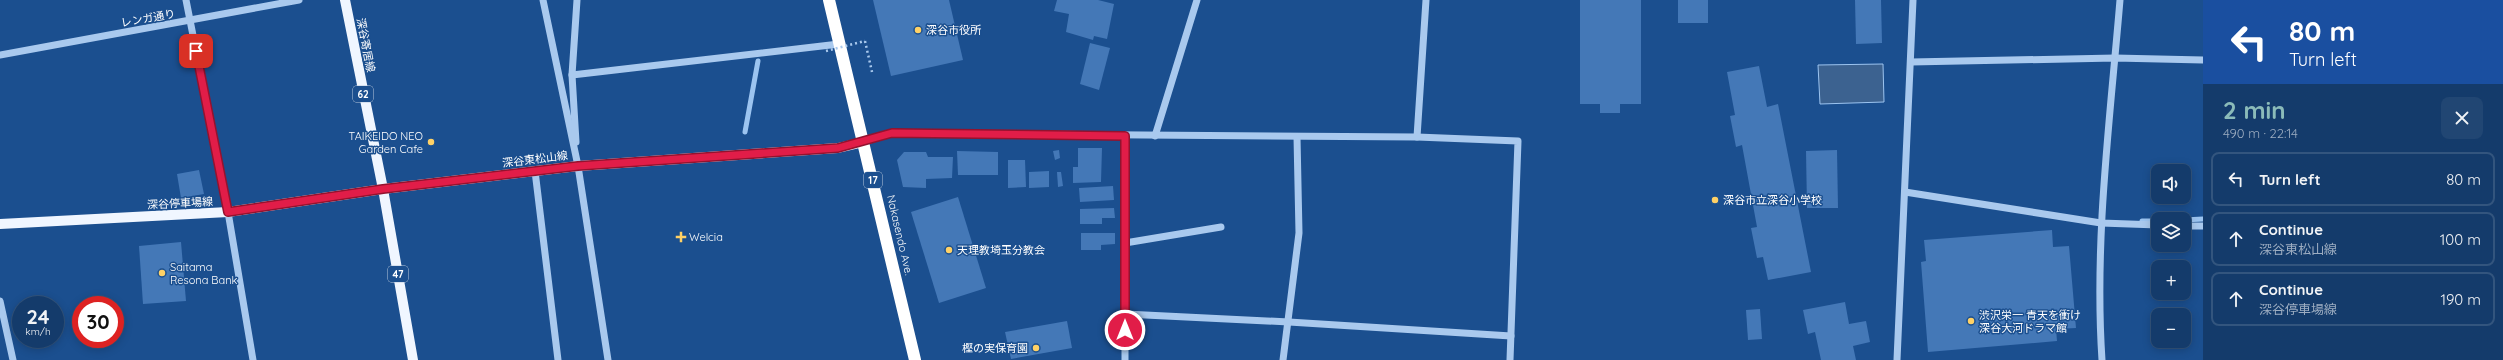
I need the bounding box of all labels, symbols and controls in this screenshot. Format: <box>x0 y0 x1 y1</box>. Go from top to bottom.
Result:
street label: レンガ通り <box>120 6 176 30</box>
text: 80 m <box>2289 13 2355 48</box>
icon: left <box>2223 16 2275 68</box>
street label: 深谷寄居線 <box>354 17 378 73</box>
place label: 深谷市役所 <box>926 23 982 37</box>
marker: 深谷市役所 <box>913 25 923 35</box>
pin <box>179 34 213 68</box>
icon: arrive <box>185 40 207 62</box>
text: Turn left <box>2289 48 2357 71</box>
road number: 62 <box>353 86 373 102</box>
text: 2 min <box>2223 95 2285 125</box>
button: close <box>2441 97 2483 139</box>
text: 490 m · 22:14 <box>2223 125 2298 141</box>
place label: TAIKEIDO NEO Garden Cafe <box>349 129 423 156</box>
marker: TAIKEIDO NEO Garden Cafe <box>426 137 436 147</box>
street label: 深谷東松山線 <box>501 148 569 170</box>
map controls <box>2151 164 2191 348</box>
button: sound <box>2151 164 2191 204</box>
icon: left <box>2225 168 2247 190</box>
text: Turn left <box>2259 170 2321 189</box>
text: 80 m <box>2446 170 2481 189</box>
road number: 17 <box>864 172 882 188</box>
street label: Nakasendo Ave. <box>884 193 916 277</box>
place label: 深谷市立深谷小学校 <box>1723 193 1822 207</box>
street label: 深谷停車場線 <box>147 194 213 212</box>
marker: 深谷市立深谷小学校 <box>1710 195 1720 205</box>
button: layers <box>2151 212 2191 252</box>
text: Continue <box>2259 220 2323 239</box>
icon: ahead <box>2225 228 2247 250</box>
place label: Welcia <box>689 230 723 244</box>
text: 100 m <box>2440 230 2481 249</box>
marker: Welcia <box>676 232 686 242</box>
text: 深谷東松山線 <box>2259 241 2337 257</box>
place label: 天理教埼玉分教会 <box>957 243 1045 257</box>
marker: 天理教埼玉分教会 <box>944 245 954 255</box>
place label: Saitama Resona Bank <box>170 260 238 287</box>
button: + <box>2151 260 2191 300</box>
road number: 47 <box>388 266 408 282</box>
marker: Saitama Resona Bank <box>157 268 167 278</box>
text: Continue <box>2259 280 2323 299</box>
icon: ahead <box>2225 288 2247 310</box>
text: 190 m <box>2440 290 2481 309</box>
speed limit sign: 30 <box>72 296 124 348</box>
text: 深谷停車場線 <box>2259 301 2337 317</box>
text: 24 <box>26 304 50 329</box>
place label: 渋沢栄一 青天を衝け 深谷大河ドラマ館 <box>1979 308 2081 335</box>
button: − <box>2151 308 2191 348</box>
position arrow <box>1104 309 1146 351</box>
marker: 渋沢栄一 青天を衝け 深谷大河ドラマ館 <box>1966 316 1976 326</box>
text: km/h <box>25 325 51 338</box>
place label: 樫の実保育園 <box>962 341 1028 355</box>
marker: 樫の実保育園 <box>1031 343 1041 353</box>

